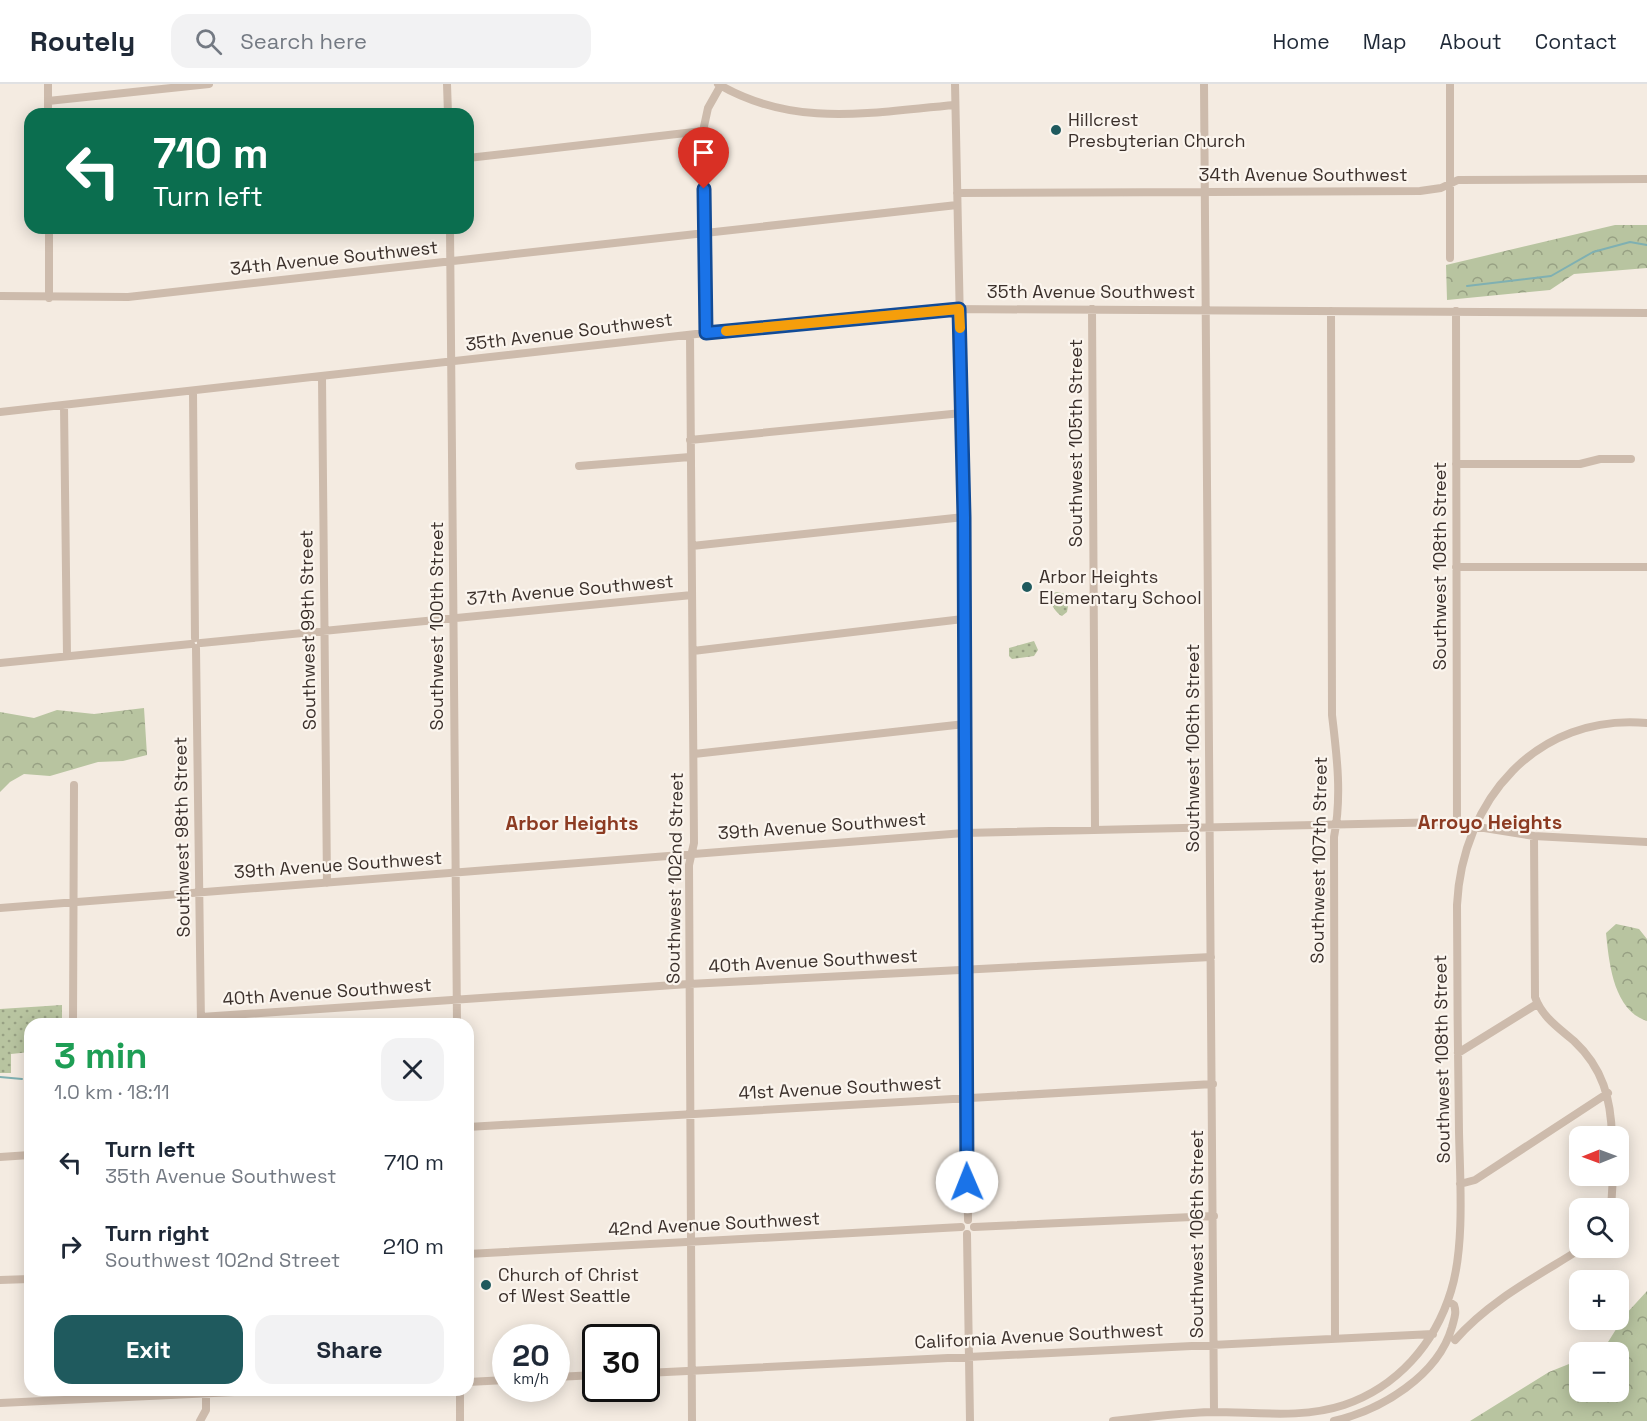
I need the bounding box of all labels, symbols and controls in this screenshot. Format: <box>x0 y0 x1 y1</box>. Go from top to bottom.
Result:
search box <box>171 14 591 68</box>
text: Routely <box>30 23 135 59</box>
icon: search <box>192 25 225 58</box>
text: Search here <box>240 27 367 55</box>
text: Home <box>1272 28 1330 55</box>
text: Map <box>1363 28 1407 55</box>
text: About <box>1440 28 1502 55</box>
text: Contact <box>1535 28 1617 55</box>
place label: Hillcrest Presbyterian Church <box>1068 108 1246 152</box>
marker: Hillcrest Presbyterian Church <box>1049 123 1063 137</box>
text: 710 m <box>153 127 269 180</box>
pin <box>678 127 729 189</box>
icon: left <box>54 132 132 210</box>
icon: arrive <box>687 136 720 169</box>
street label: 34th Avenue Southwest <box>1199 163 1407 186</box>
text: Turn left <box>153 179 263 214</box>
street label: 34th Avenue Southwest <box>229 235 439 280</box>
street label: 35th Avenue Southwest <box>987 280 1195 303</box>
street label: 35th Avenue Southwest <box>464 307 674 356</box>
street label: Southwest 105th Street <box>1064 339 1087 547</box>
street label: Southwest 108th Street <box>1428 462 1451 670</box>
street label: Southwest 100th Street <box>425 521 448 731</box>
street label: Southwest 99th Street <box>294 530 321 730</box>
place label: Arbor Heights Elementary School <box>1039 565 1202 609</box>
street label: 37th Avenue Southwest <box>465 569 674 610</box>
marker: Arbor Heights Elementary School <box>1020 580 1034 594</box>
street label: Southwest 106th Street <box>1181 644 1204 852</box>
street label: Southwest 98th Street <box>168 736 195 938</box>
street label: Southwest 107th Street <box>1305 756 1332 964</box>
street label: Southwest 102nd Street <box>661 772 688 984</box>
street label: 39th Avenue Southwest <box>717 807 927 844</box>
district label: Arroyo Heights <box>1418 809 1562 835</box>
district label: Arbor Heights <box>506 810 638 836</box>
street label: 39th Avenue Southwest <box>233 846 443 883</box>
street label: 40th Avenue Southwest <box>708 944 918 977</box>
street label: Southwest 108th Street <box>1428 954 1455 1164</box>
street label: 40th Avenue Southwest <box>222 973 432 1010</box>
text: 3 min <box>54 1033 148 1079</box>
button: close <box>381 1038 444 1101</box>
street label: 41st Avenue Southwest <box>738 1071 942 1104</box>
text: 1.0 km · 18:11 <box>54 1079 170 1105</box>
north arrow <box>1569 1126 1629 1186</box>
map controls <box>1569 1126 1629 1402</box>
street label: Southwest 106th Street <box>1185 1130 1208 1338</box>
text: Turn left <box>105 1135 195 1163</box>
icon: left <box>54 1146 87 1179</box>
text: 710 m <box>384 1148 444 1176</box>
position arrow <box>935 1150 999 1214</box>
text: 35th Avenue Southwest <box>105 1163 337 1189</box>
button: search <box>1569 1198 1629 1258</box>
street label: 42nd Avenue Southwest <box>607 1206 821 1241</box>
text: Turn right <box>105 1219 210 1247</box>
icon: right <box>54 1230 87 1263</box>
text: 210 m <box>383 1232 444 1260</box>
text: Southwest 102nd Street <box>105 1247 340 1273</box>
place label: Church of Christ of West Seattle <box>498 1263 639 1307</box>
button: + <box>1569 1270 1629 1330</box>
marker: Church of Christ of West Seattle <box>479 1278 493 1292</box>
button: Exit <box>54 1315 243 1384</box>
button: Share <box>255 1315 444 1384</box>
street label: California Avenue Southwest <box>914 1317 1164 1354</box>
speed limit sign: 30 <box>582 1324 660 1402</box>
text: 20 <box>512 1336 550 1375</box>
button: − <box>1569 1342 1629 1402</box>
text: km/h <box>513 1369 549 1388</box>

